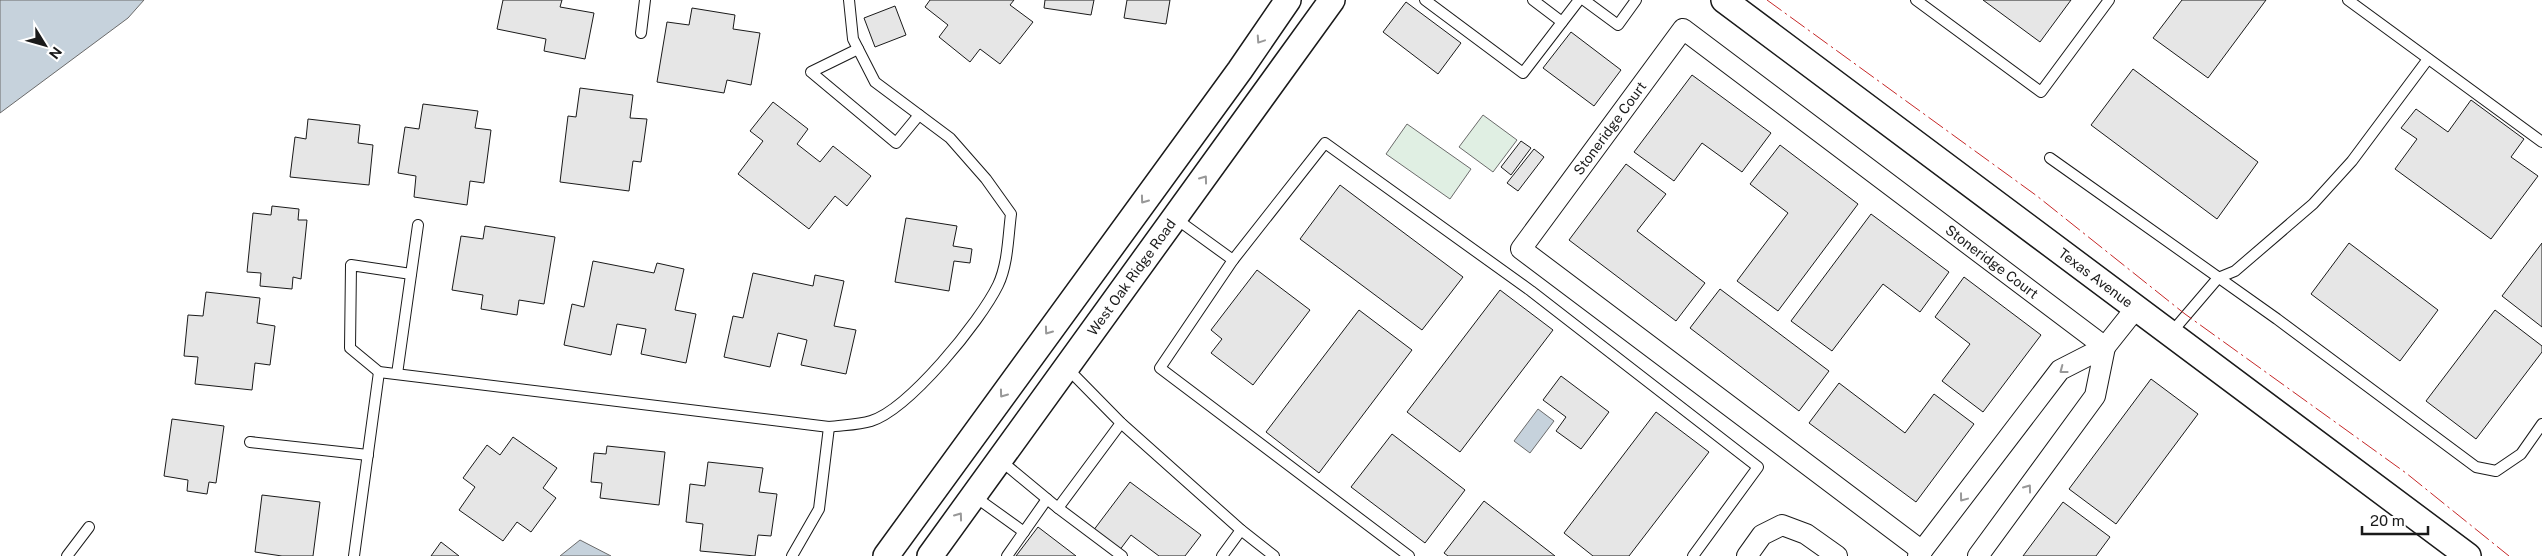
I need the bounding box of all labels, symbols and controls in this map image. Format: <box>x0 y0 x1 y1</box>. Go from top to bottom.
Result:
north arrow <box>20 20 70 70</box>
one-way arrow <box>1257 35 1266 44</box>
text: N <box>46 44 65 62</box>
street label: Stoneridge Court <box>1570 78 1650 178</box>
one-way arrow <box>1198 175 1207 185</box>
one-way arrow <box>1142 194 1150 203</box>
street label: West Oak Ridge Road <box>1084 216 1179 339</box>
street label: Stoneridge Court <box>1942 222 2041 302</box>
street label: Texas Avenue <box>2055 245 2136 311</box>
one-way arrow <box>1045 325 1054 335</box>
one-way arrow <box>2059 364 2068 373</box>
one-way arrow <box>1000 388 1009 398</box>
one-way arrow <box>2022 484 2031 494</box>
one-way arrow <box>1960 492 1968 501</box>
scale bar <box>2362 504 2428 536</box>
text: 20 m <box>2370 512 2405 529</box>
one-way arrow <box>953 513 962 522</box>

